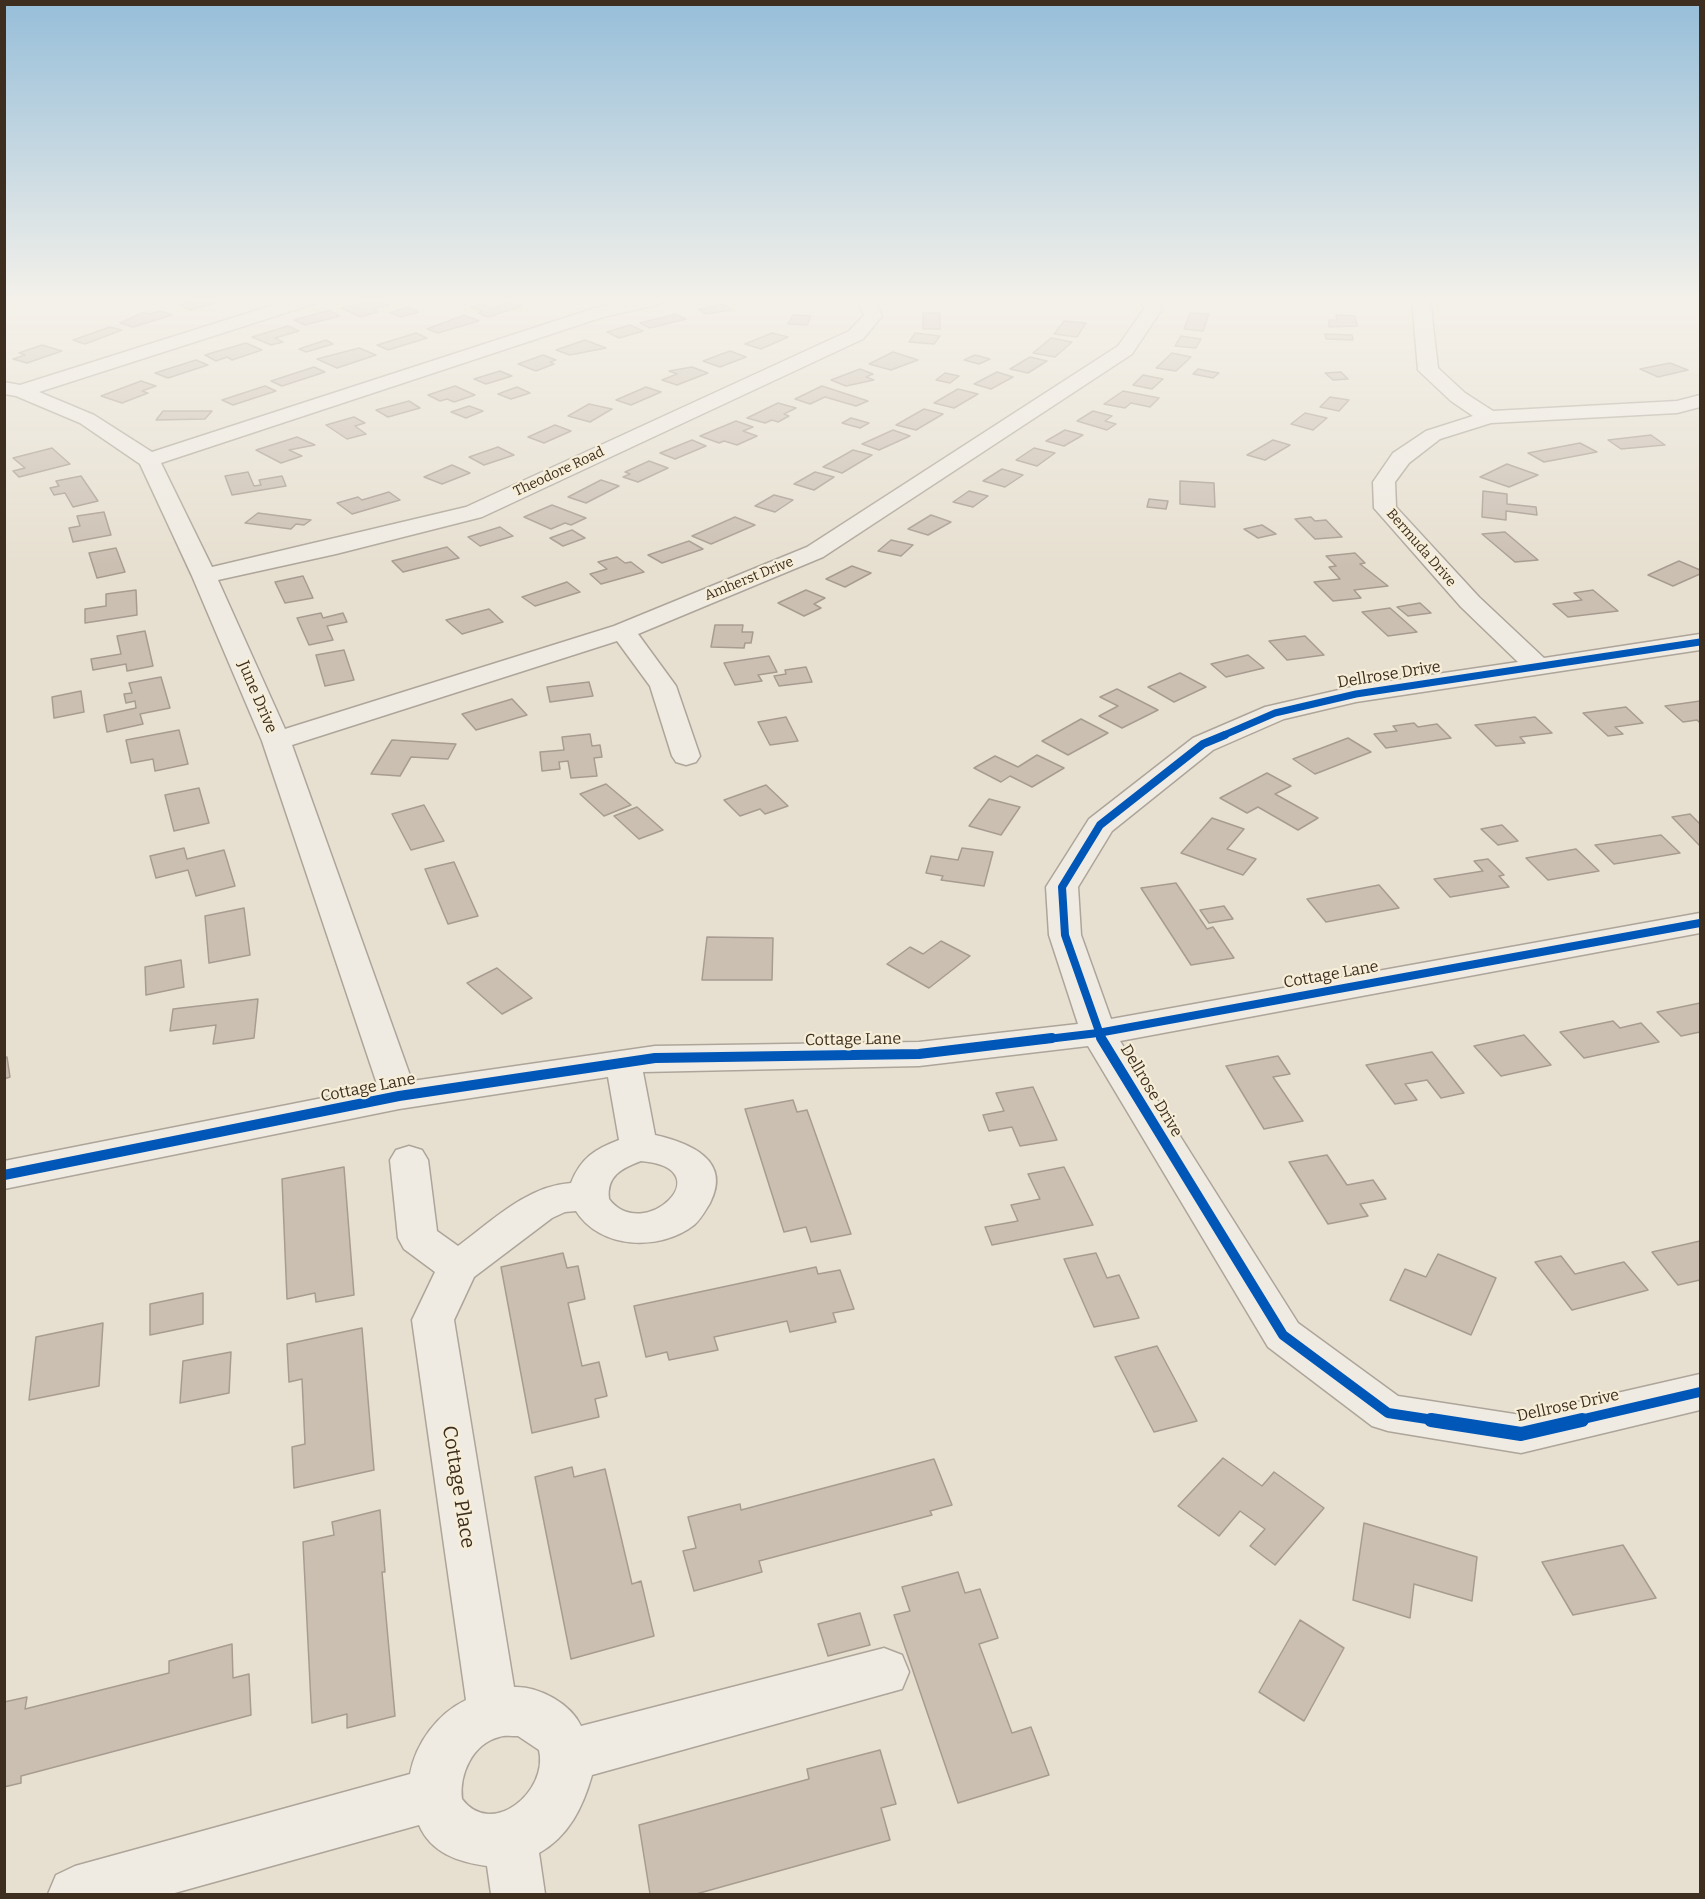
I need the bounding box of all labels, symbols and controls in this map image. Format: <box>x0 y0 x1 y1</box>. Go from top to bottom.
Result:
street label: Theodore Road <box>511 444 607 500</box>
street label: Bermuda Drive <box>1383 506 1459 590</box>
street label: Amherst Drive <box>702 554 796 604</box>
street label: Dellrose Drive <box>1336 657 1442 693</box>
street label: June Drive <box>233 658 281 736</box>
street label: Cottage Lane <box>1282 957 1380 993</box>
street label: Cottage Lane <box>805 1030 901 1050</box>
street label: Dellrose Drive <box>1116 1041 1186 1141</box>
street label: Cottage Lane <box>319 1069 417 1107</box>
street label: Dellrose Drive <box>1515 1386 1621 1426</box>
street label: Cottage Place <box>436 1424 480 1550</box>

